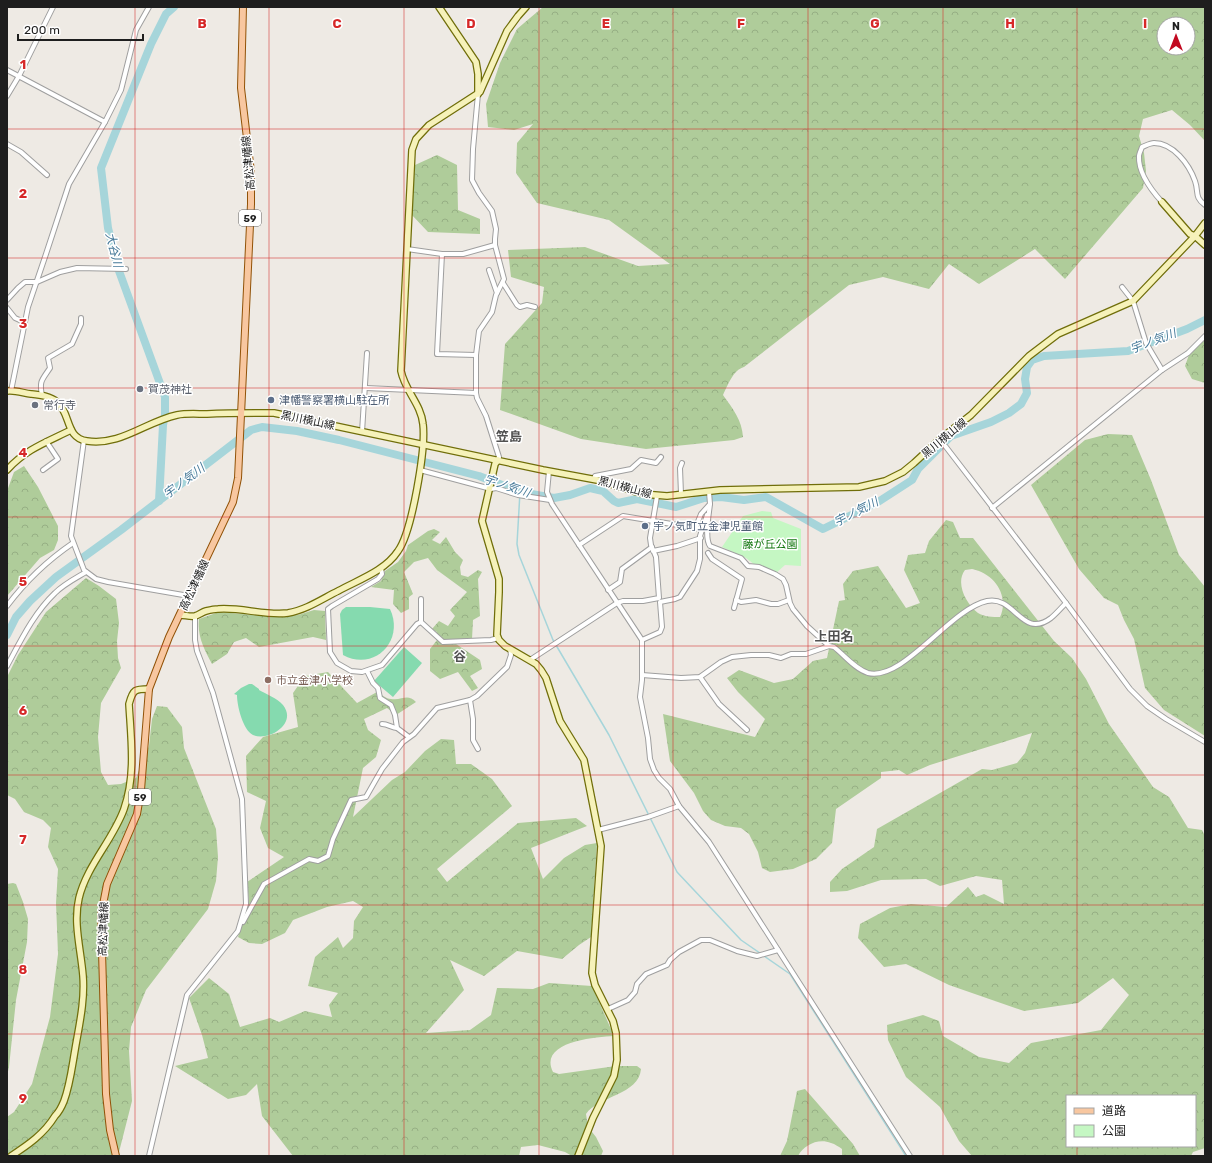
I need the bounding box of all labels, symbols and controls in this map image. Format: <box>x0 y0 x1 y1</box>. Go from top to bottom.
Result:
scale bar <box>18 16 143 42</box>
text: B <box>197 16 207 31</box>
text: C <box>332 16 342 31</box>
text: D <box>466 16 476 31</box>
text: E <box>602 16 610 31</box>
text: F <box>737 16 745 31</box>
text: G <box>870 16 880 31</box>
text: H <box>1005 16 1015 31</box>
text: I <box>1143 16 1147 31</box>
north arrow <box>1156 16 1196 56</box>
text: N <box>1172 20 1180 33</box>
text: 200 m <box>24 23 60 37</box>
text: 1 <box>20 57 26 72</box>
street label: 高松津幡線 <box>240 135 257 191</box>
text: 2 <box>19 186 27 201</box>
road number: 59 <box>239 210 261 226</box>
water label: 大谷川 <box>103 231 126 271</box>
text: 3 <box>19 316 28 331</box>
water label: 宇ノ気川 <box>1128 325 1180 356</box>
place label: 賀茂神社 <box>148 383 192 396</box>
marker: 賀茂神社 <box>135 384 145 394</box>
place label: 津幡警察署横山駐在所 <box>279 394 390 407</box>
marker: 津幡警察署横山駐在所 <box>266 395 276 405</box>
place label: 常行寺 <box>43 399 76 412</box>
marker: 常行寺 <box>30 400 40 410</box>
street label: 黒川横山線 <box>280 408 336 433</box>
street label: 黒川横山線 <box>919 416 970 461</box>
district label: 笠島 <box>496 429 522 444</box>
text: 4 <box>19 445 28 460</box>
water label: 宇ノ気川 <box>161 460 209 501</box>
water label: 宇ノ気川 <box>482 472 534 501</box>
street label: 黒川横山線 <box>597 474 653 501</box>
water label: 宇ノ気川 <box>831 494 882 529</box>
place label: 宇ノ気町立金津児童館 <box>653 520 763 533</box>
marker: 宇ノ気町立金津児童館 <box>640 521 650 531</box>
park label: 藤が丘公園 <box>743 538 798 551</box>
street label: 高松津幡線 <box>177 558 212 613</box>
text: 5 <box>19 574 27 589</box>
district label: 上田名 <box>814 629 854 644</box>
district label: 谷 <box>453 649 467 664</box>
place label: 市立金津小学校 <box>276 674 353 687</box>
marker: 市立金津小学校 <box>263 675 273 685</box>
text: 6 <box>19 703 28 718</box>
road number: 59 <box>129 789 151 805</box>
text: 7 <box>19 832 27 847</box>
street label: 高松津幡線 <box>96 901 111 957</box>
text: 8 <box>19 962 28 977</box>
text: 9 <box>19 1091 27 1106</box>
legend <box>1066 1095 1196 1147</box>
text: 道路 <box>1102 1104 1126 1118</box>
text: 公園 <box>1102 1124 1126 1138</box>

